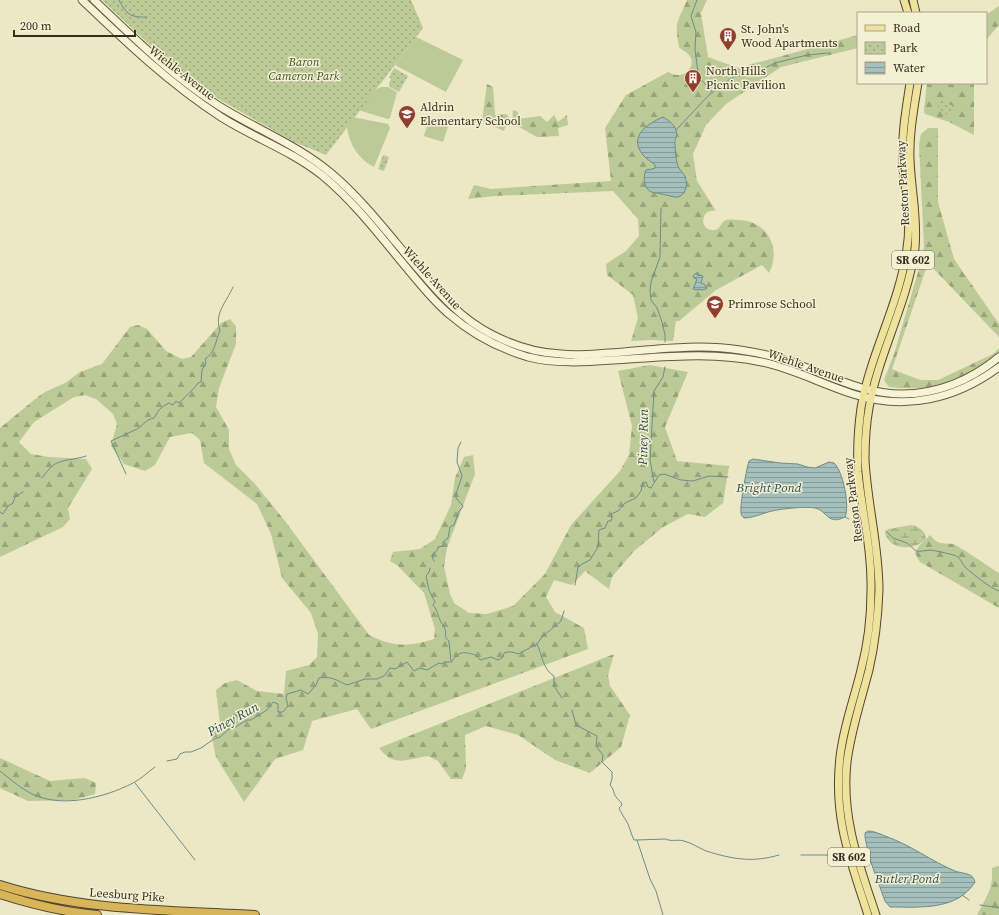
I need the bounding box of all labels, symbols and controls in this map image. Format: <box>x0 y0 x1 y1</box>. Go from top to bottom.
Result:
scale bar <box>14 12 135 38</box>
legend <box>857 12 987 84</box>
text: 200 m <box>20 18 52 34</box>
text: Road <box>893 20 920 36</box>
place label: St. John's Wood Apartments <box>741 21 838 51</box>
building icon: St. John's Wood Apartments <box>718 26 738 51</box>
text: Park <box>893 40 918 56</box>
street label: Wiehle Avenue <box>146 42 218 104</box>
park label: Baron Cameron Park <box>268 54 340 84</box>
text: Water <box>893 60 925 76</box>
place label: North Hills Picnic Pavilion <box>706 63 786 93</box>
building icon: North Hills Picnic Pavilion <box>683 68 703 93</box>
place label: Aldrin Elementary School <box>420 99 521 129</box>
school or university icon: Aldrin Elementary School <box>397 104 417 129</box>
street label: Reston Parkway <box>893 139 913 226</box>
street label: Wiehle Avenue <box>399 243 465 313</box>
road number: SR 602 <box>892 251 934 269</box>
school or university icon: Primrose School <box>705 294 725 319</box>
place label: Primrose School <box>728 296 816 312</box>
street label: Wiehle Avenue <box>766 345 846 387</box>
water label: Piney Run <box>634 408 652 466</box>
street label: Reston Parkway <box>840 456 866 543</box>
water label: Bright Pond <box>735 479 802 496</box>
water label: Piney Run <box>203 698 262 741</box>
road number: SR 602 <box>828 848 870 866</box>
water label: Butler Pond <box>874 870 939 887</box>
street label: Leesburg Pike <box>89 884 165 906</box>

